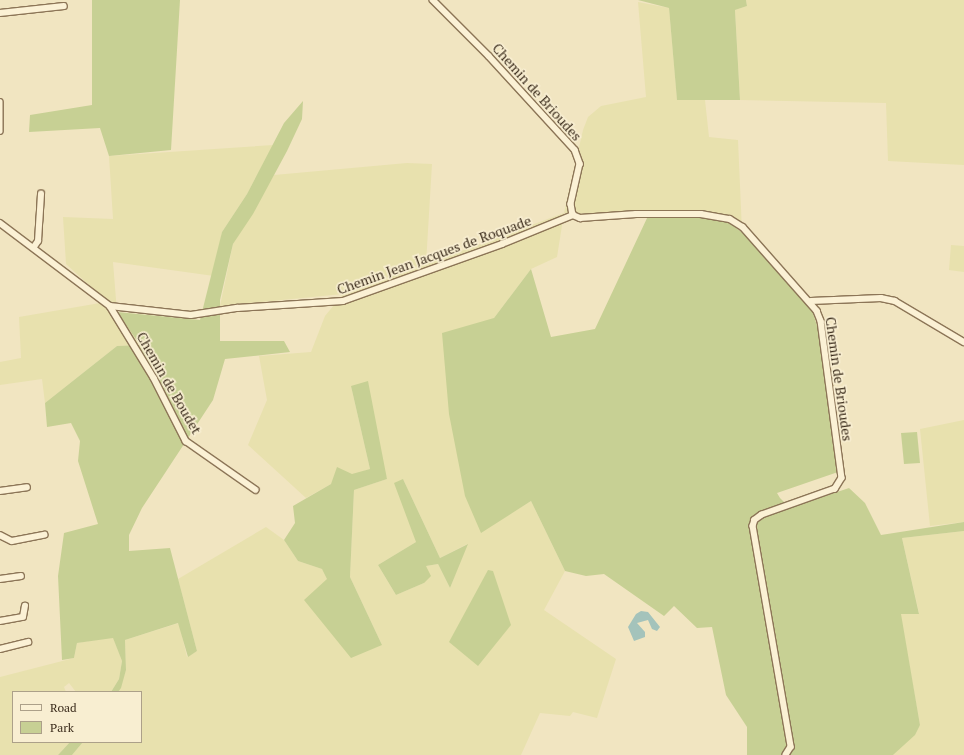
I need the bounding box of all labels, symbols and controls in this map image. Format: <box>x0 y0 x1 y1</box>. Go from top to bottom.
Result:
street label: Chemin de Brioudes <box>489 40 585 144</box>
street label: Chemin Jean Jacques de Roquade <box>335 212 533 298</box>
street label: Chemin de Brioudes <box>822 316 856 442</box>
street label: Chemin de Boudet <box>133 329 205 437</box>
legend <box>12 691 142 743</box>
text: Road <box>50 700 77 715</box>
text: Park <box>50 720 74 735</box>

